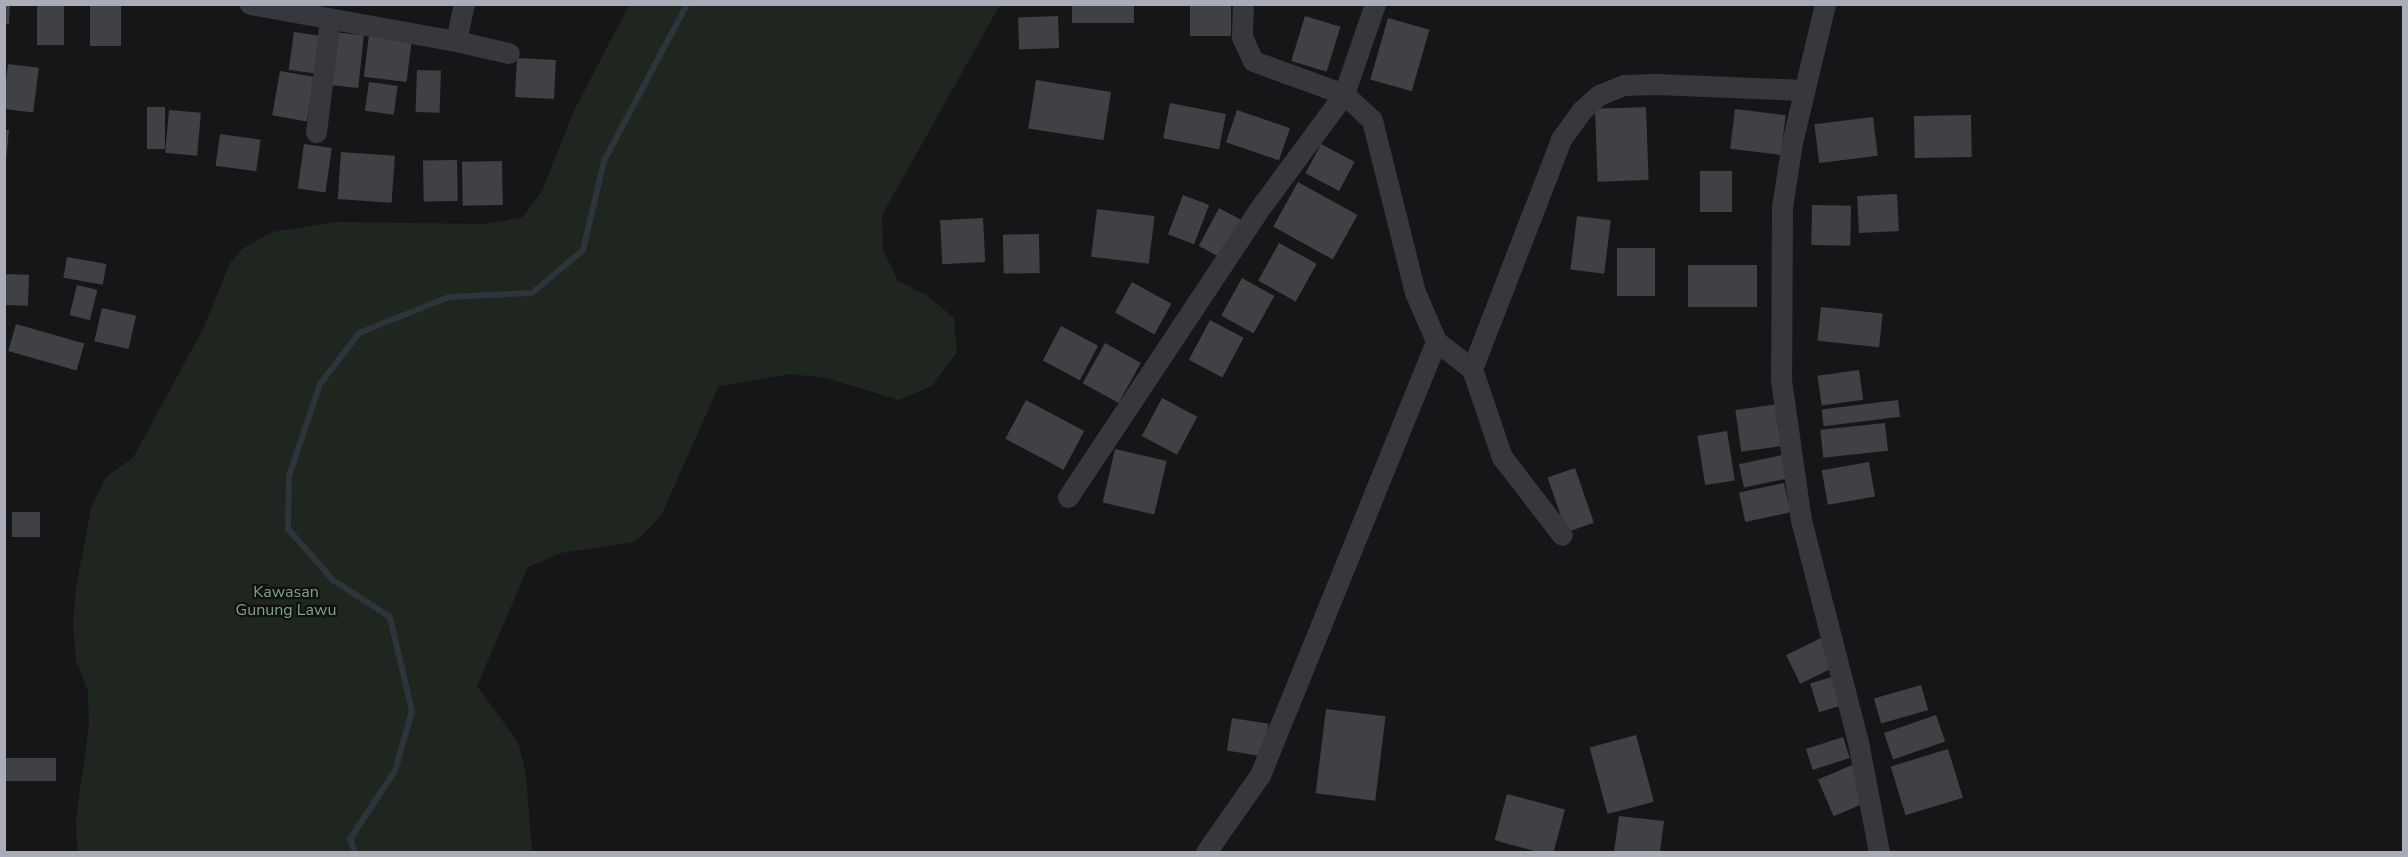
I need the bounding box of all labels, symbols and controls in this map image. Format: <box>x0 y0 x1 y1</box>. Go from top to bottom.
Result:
park label: Kawasan Gunung Lawu <box>236 582 336 620</box>

